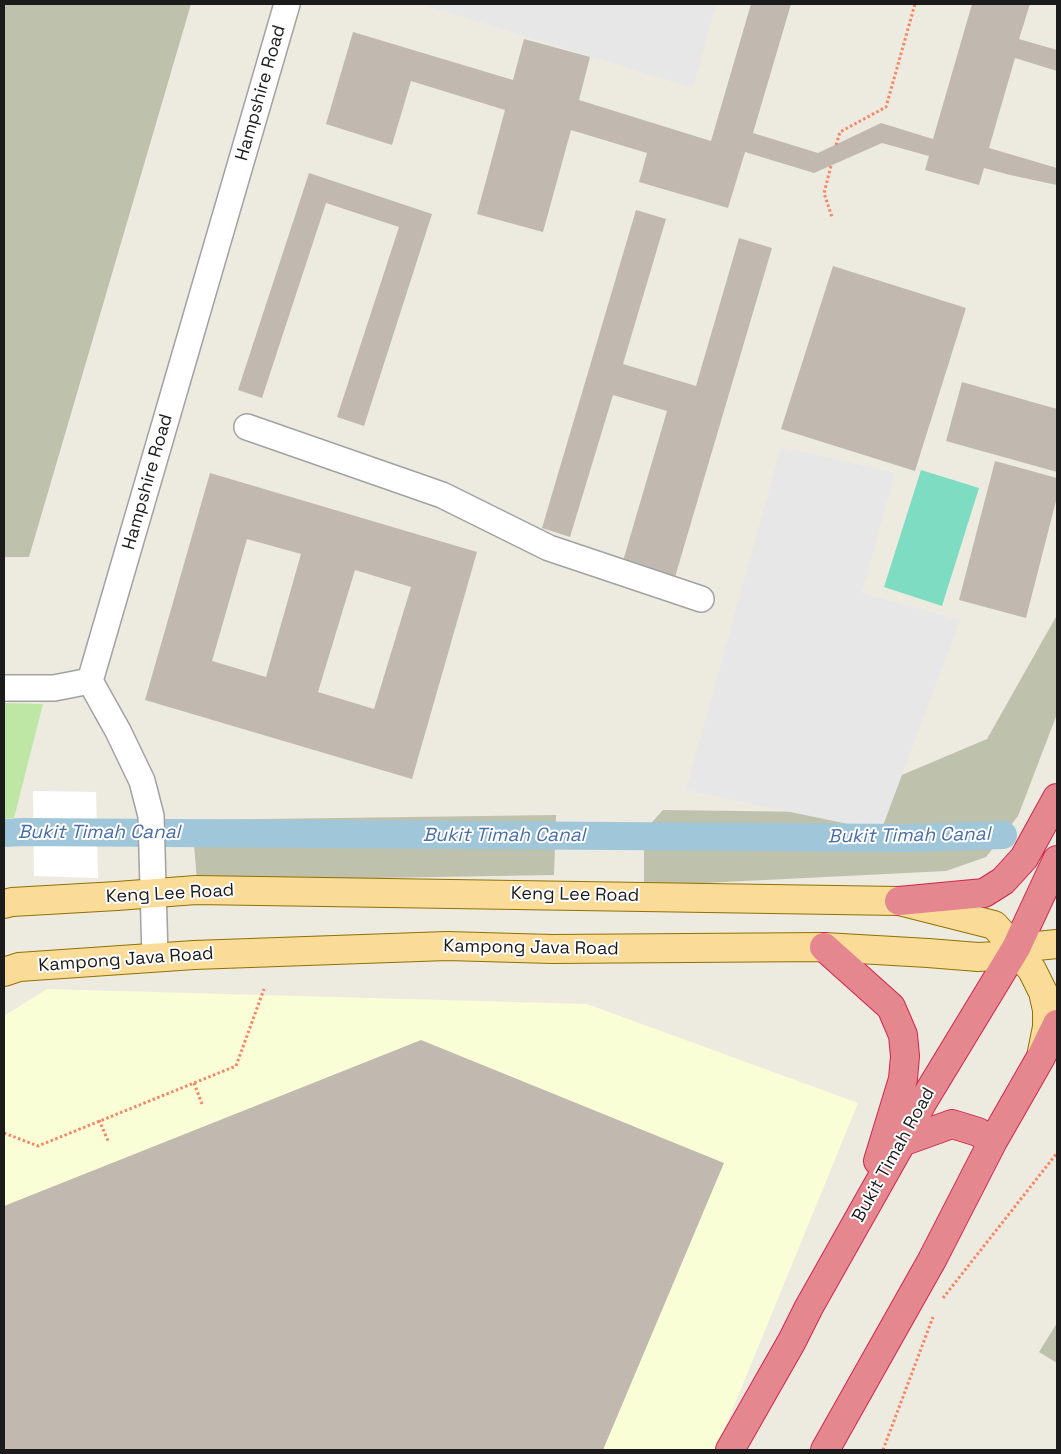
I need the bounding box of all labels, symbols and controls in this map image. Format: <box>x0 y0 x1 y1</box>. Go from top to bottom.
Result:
street label: Hampshire Road <box>231 23 291 163</box>
street label: Hampshire Road <box>118 412 178 552</box>
water label: Bukit Timah Canal <box>18 822 180 844</box>
water label: Bukit Timah Canal <box>828 823 990 849</box>
water label: Bukit Timah Canal <box>423 825 585 847</box>
street label: Keng Lee Road <box>105 880 235 908</box>
street label: Keng Lee Road <box>511 883 639 907</box>
street label: Kampong Java Road <box>443 936 619 960</box>
street label: Kampong Java Road <box>38 943 214 977</box>
street label: Bukit Timah Road <box>848 1084 940 1226</box>

